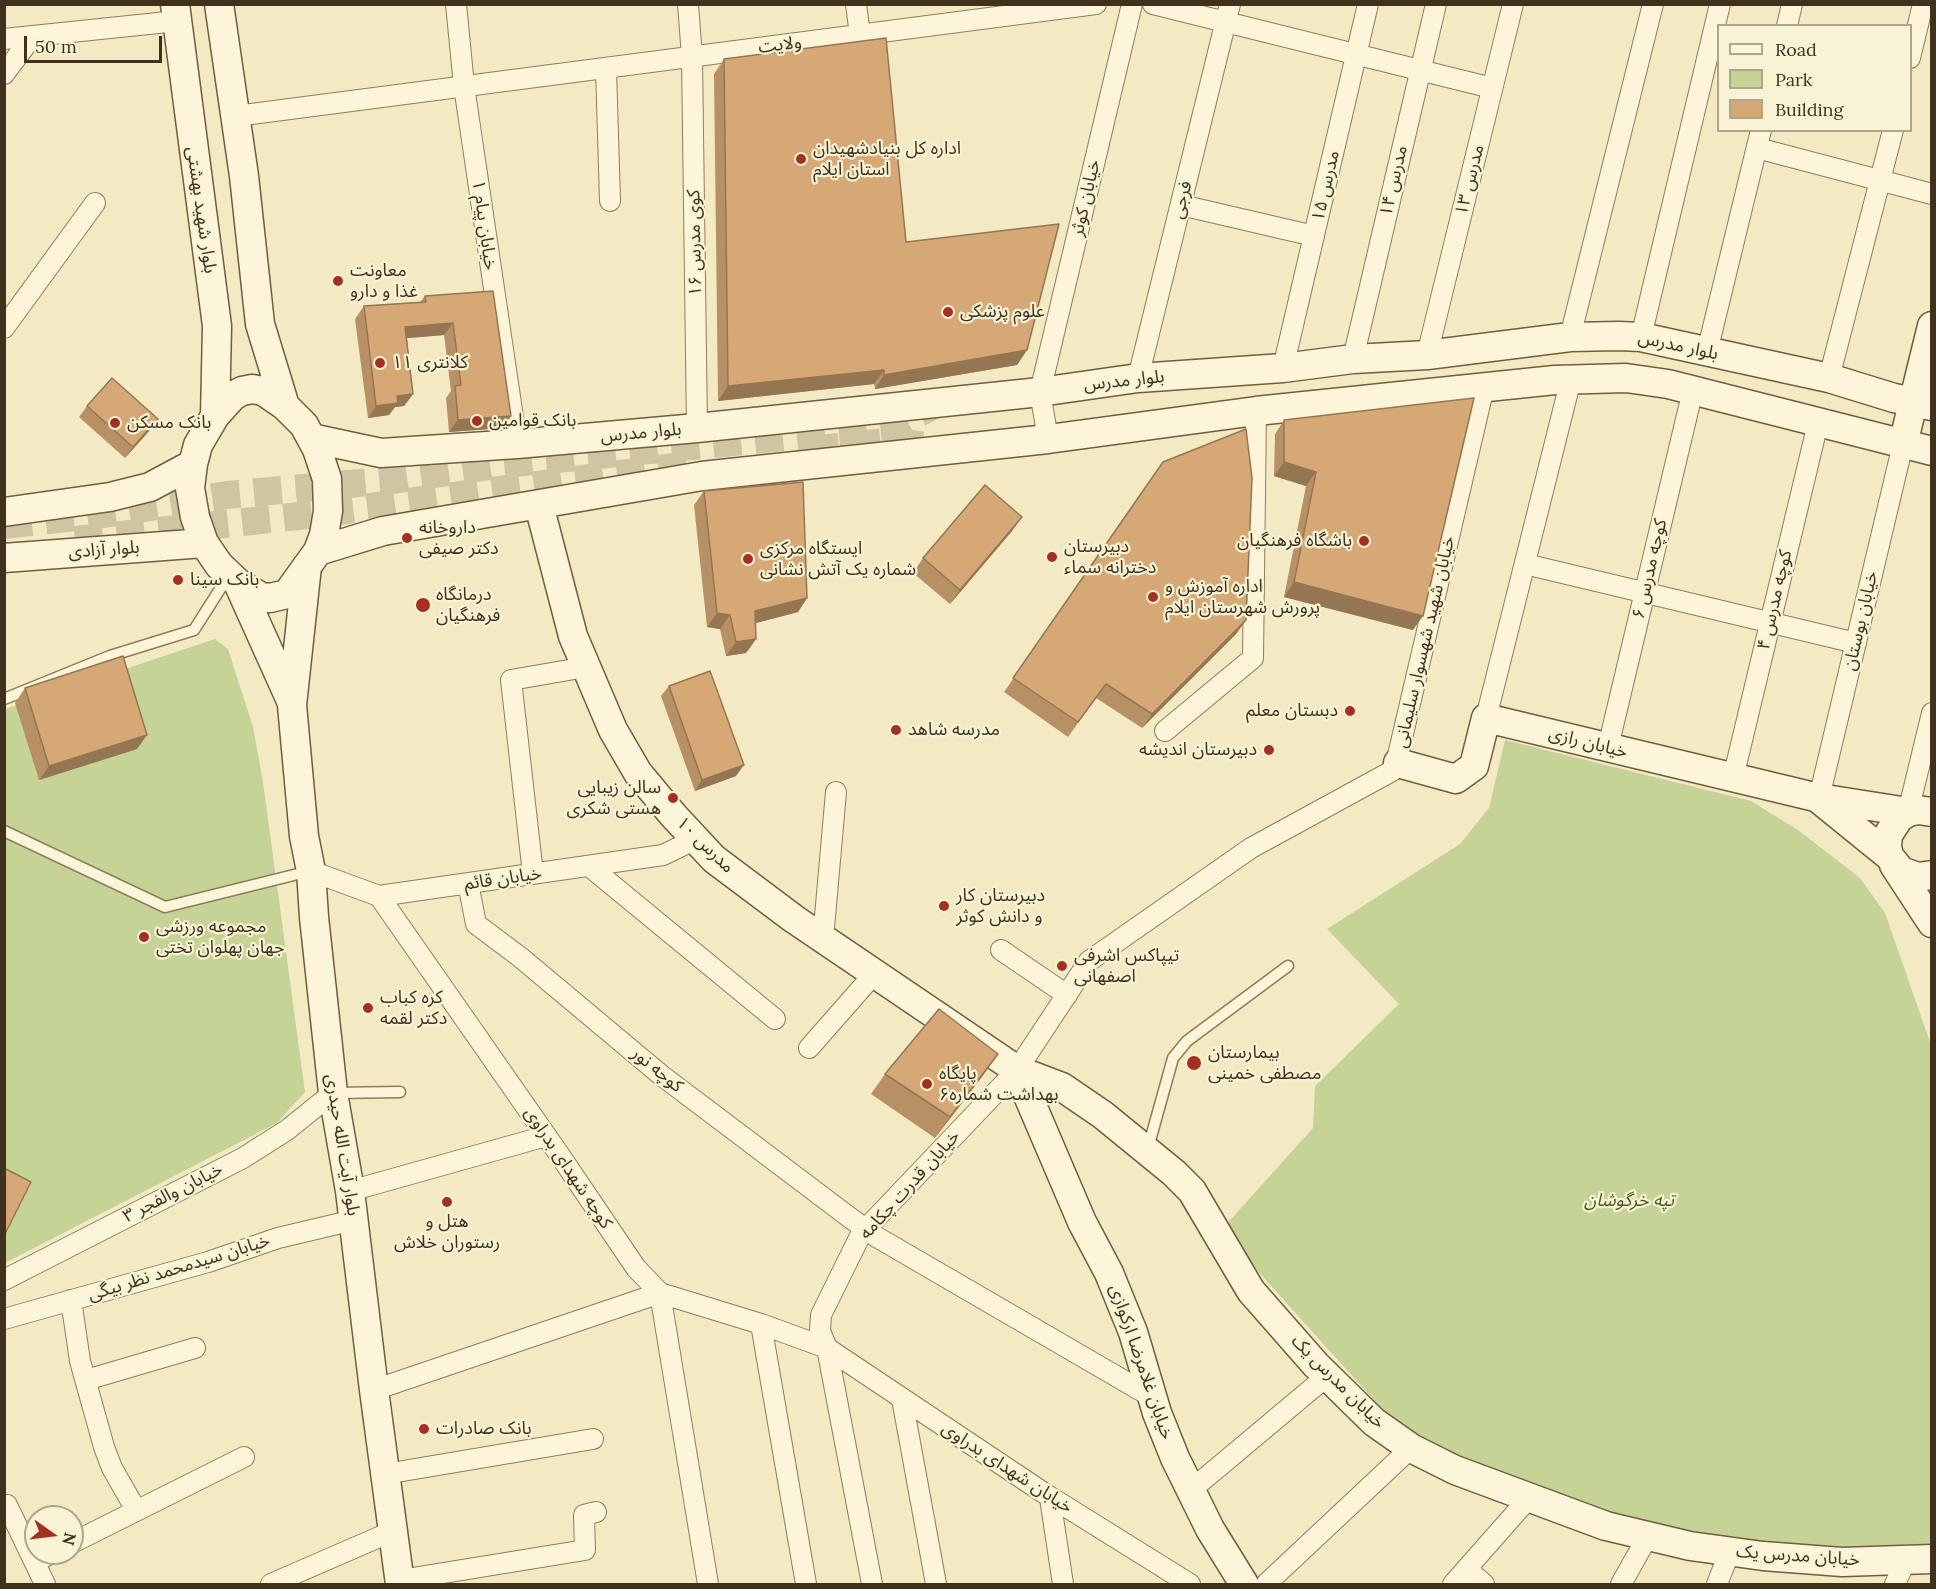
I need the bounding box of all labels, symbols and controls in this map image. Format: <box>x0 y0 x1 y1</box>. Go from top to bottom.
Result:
scale bar <box>27 24 165 62</box>
legend <box>1717 24 1912 132</box>
street label: ولایت <box>757 32 803 58</box>
text: 50 m <box>35 35 77 58</box>
text: Road <box>1775 38 1817 61</box>
text: Park <box>1775 68 1812 91</box>
text: Building <box>1775 98 1843 121</box>
place label: اداره کل بنیادشهیدان استان ایلام <box>813 138 961 180</box>
street label: مدرس ۱۳ <box>1451 142 1489 218</box>
street label: مدرس ۱۴ <box>1375 143 1413 219</box>
street label: بلوار شهید بهشتی <box>181 145 221 275</box>
street label: مدرس ۱۵ <box>1307 148 1345 224</box>
marker: اداره کل بنیادشهیدان استان ایلام <box>794 152 808 166</box>
street label: خیابان کوثر <box>1067 158 1105 238</box>
street label: خیابان پیام ۱ <box>467 179 501 271</box>
street label: فرجی <box>1167 179 1197 221</box>
street label: کوی مدرس ۱۶ <box>683 190 707 296</box>
place label: معاونت غذا و دارو <box>350 260 418 302</box>
marker: معاونت غذا و دارو <box>331 274 345 288</box>
place label: علوم پزشکی <box>960 301 1045 323</box>
marker: علوم پزشکی <box>941 305 955 319</box>
street label: بلوار مدرس <box>1636 327 1720 365</box>
place label: کلانتری ۱۱ <box>392 352 468 374</box>
marker: کلانتری ۱۱ <box>373 356 387 370</box>
street label: بلوار مدرس <box>1082 366 1166 396</box>
place label: بانک قوامین <box>489 410 576 432</box>
place label: بانک مسکن <box>127 412 211 434</box>
marker: بانک قوامین <box>470 414 484 428</box>
marker: بانک مسکن <box>108 416 122 430</box>
street label: بلوار مدرس <box>600 419 682 447</box>
place label: داروخانه دکتر صیفی <box>419 517 499 560</box>
street label: کوچه مدرس ۶ <box>1628 517 1672 621</box>
place label: باشگاه فرهنگیان <box>1237 530 1352 552</box>
marker: داروخانه دکتر صیفی <box>400 531 414 545</box>
marker: باشگاه فرهنگیان <box>1357 534 1371 548</box>
street label: خیابان شهید شهسوار سلیمانی <box>1390 534 1460 750</box>
place label: دبیرستان دخترانه سماء <box>1064 536 1156 578</box>
street label: بلوار آزادی <box>68 537 140 563</box>
place label: ایستگاه مرکزی شماره یک آتش نشانی <box>760 538 916 580</box>
street label: کوچه مدرس ۴ <box>1753 548 1797 652</box>
marker: دبیرستان دخترانه سماء <box>1045 550 1059 564</box>
marker: ایستگاه مرکزی شماره یک آتش نشانی <box>741 552 755 566</box>
place label: بانک سینا <box>190 569 259 591</box>
street label: خیابان بوستان <box>1839 569 1883 673</box>
marker: بانک سینا <box>171 573 185 587</box>
place label: اداره آموزش و پرورش شهرستان ایلام <box>1165 576 1320 618</box>
place label: درمانگاه فرهنگیان <box>436 584 500 626</box>
marker: اداره آموزش و پرورش شهرستان ایلام <box>1146 590 1160 604</box>
marker: درمانگاه فرهنگیان <box>414 596 432 614</box>
place label: دبستان معلم <box>1246 700 1338 722</box>
marker: دبستان معلم <box>1343 704 1357 718</box>
place label: مدرسه شاهد <box>908 719 1000 741</box>
marker: مدرسه شاهد <box>889 723 903 737</box>
street label: خیابان رازی <box>1546 723 1630 763</box>
place label: دبیرستان اندیشه <box>1139 739 1257 761</box>
marker: دبیرستان اندیشه <box>1262 743 1276 757</box>
place label: سالن زیبایی هستی شکری <box>567 777 661 820</box>
marker: سالن زیبایی هستی شکری <box>666 791 680 805</box>
street label: مدرس ۱۰ <box>672 812 738 878</box>
street label: خیابان قائم <box>463 863 543 895</box>
place label: دبیرستان کار و دانش کوثر <box>956 885 1045 928</box>
marker: دبیرستان کار و دانش کوثر <box>937 899 951 913</box>
place label: مجموعه ورزشی جهان پهلوان تختی <box>156 916 285 958</box>
marker: مجموعه ورزشی جهان پهلوان تختی <box>137 930 151 944</box>
place label: تیپاکس اشرفی اصفهانی <box>1074 945 1179 988</box>
marker: تیپاکس اشرفی اصفهانی <box>1055 959 1069 973</box>
place label: کره کباب دکتر لقمه <box>380 987 447 1030</box>
marker: کره کباب دکتر لقمه <box>361 1001 375 1015</box>
place label: بیمارستان مصطفی خمینی <box>1208 1042 1321 1084</box>
street label: کوچه نور <box>627 1043 687 1097</box>
marker: بیمارستان مصطفی خمینی <box>1185 1054 1203 1072</box>
place label: پایگاه بهداشت شماره۶ <box>939 1063 1059 1106</box>
street label: بلوار آیت الله حیدری <box>320 1072 364 1218</box>
marker: پایگاه بهداشت شماره۶ <box>920 1077 934 1091</box>
street label: کوچه شهدای بدراوی <box>519 1103 617 1233</box>
street label: خیابان قدرت چکامه <box>855 1126 965 1244</box>
street label: خیابان والفجر ۳ <box>119 1159 227 1227</box>
park label: تپه خرگوشان <box>1584 1190 1674 1212</box>
marker: هتل و رستوران خلاش <box>440 1195 454 1209</box>
place label: هتل و رستوران خلاش <box>394 1211 500 1254</box>
street label: خیابان سیدمحمد نظر بیگی <box>85 1230 273 1306</box>
street label: خیابان غلامرضا ارکوازی <box>1104 1282 1178 1442</box>
street label: خیابان مدرس یک <box>1286 1330 1390 1434</box>
place label: بانک صادرات <box>436 1418 532 1440</box>
street label: خیابان شهدای بدراوی <box>937 1418 1077 1518</box>
marker: بانک صادرات <box>417 1422 431 1436</box>
north arrow <box>24 1505 84 1565</box>
text: N <box>58 1530 81 1547</box>
street label: خیابان مدرس یک <box>1735 1541 1861 1571</box>

